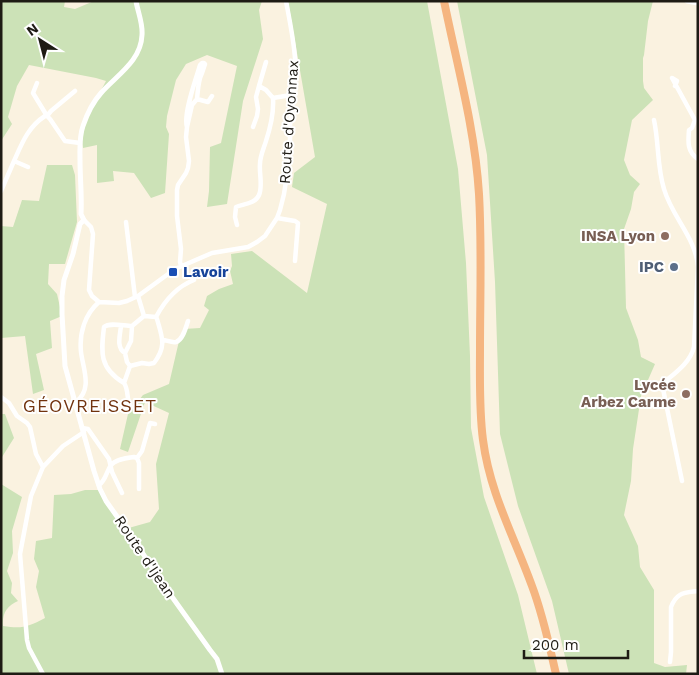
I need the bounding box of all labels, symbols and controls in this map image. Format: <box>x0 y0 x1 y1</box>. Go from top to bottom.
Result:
north arrow <box>15 15 65 65</box>
text: N <box>23 20 41 39</box>
street label: Route d'Oyonnax <box>276 60 302 184</box>
place label: INSA Lyon <box>581 227 655 245</box>
marker: INSA Lyon <box>659 230 671 242</box>
place label: IPC <box>639 258 664 276</box>
marker: IPC <box>668 261 680 273</box>
place label: Lavoir <box>183 263 229 281</box>
marker: Lavoir <box>167 266 179 278</box>
place label: Lycée Arbez Carme <box>581 376 676 411</box>
marker: Lycée Arbez Carme <box>680 388 692 400</box>
district label: GÉOVREISSET <box>23 395 157 416</box>
street label: Route d'Ijean <box>111 512 179 602</box>
scale bar <box>524 628 628 660</box>
text: 200 m <box>532 636 579 654</box>

